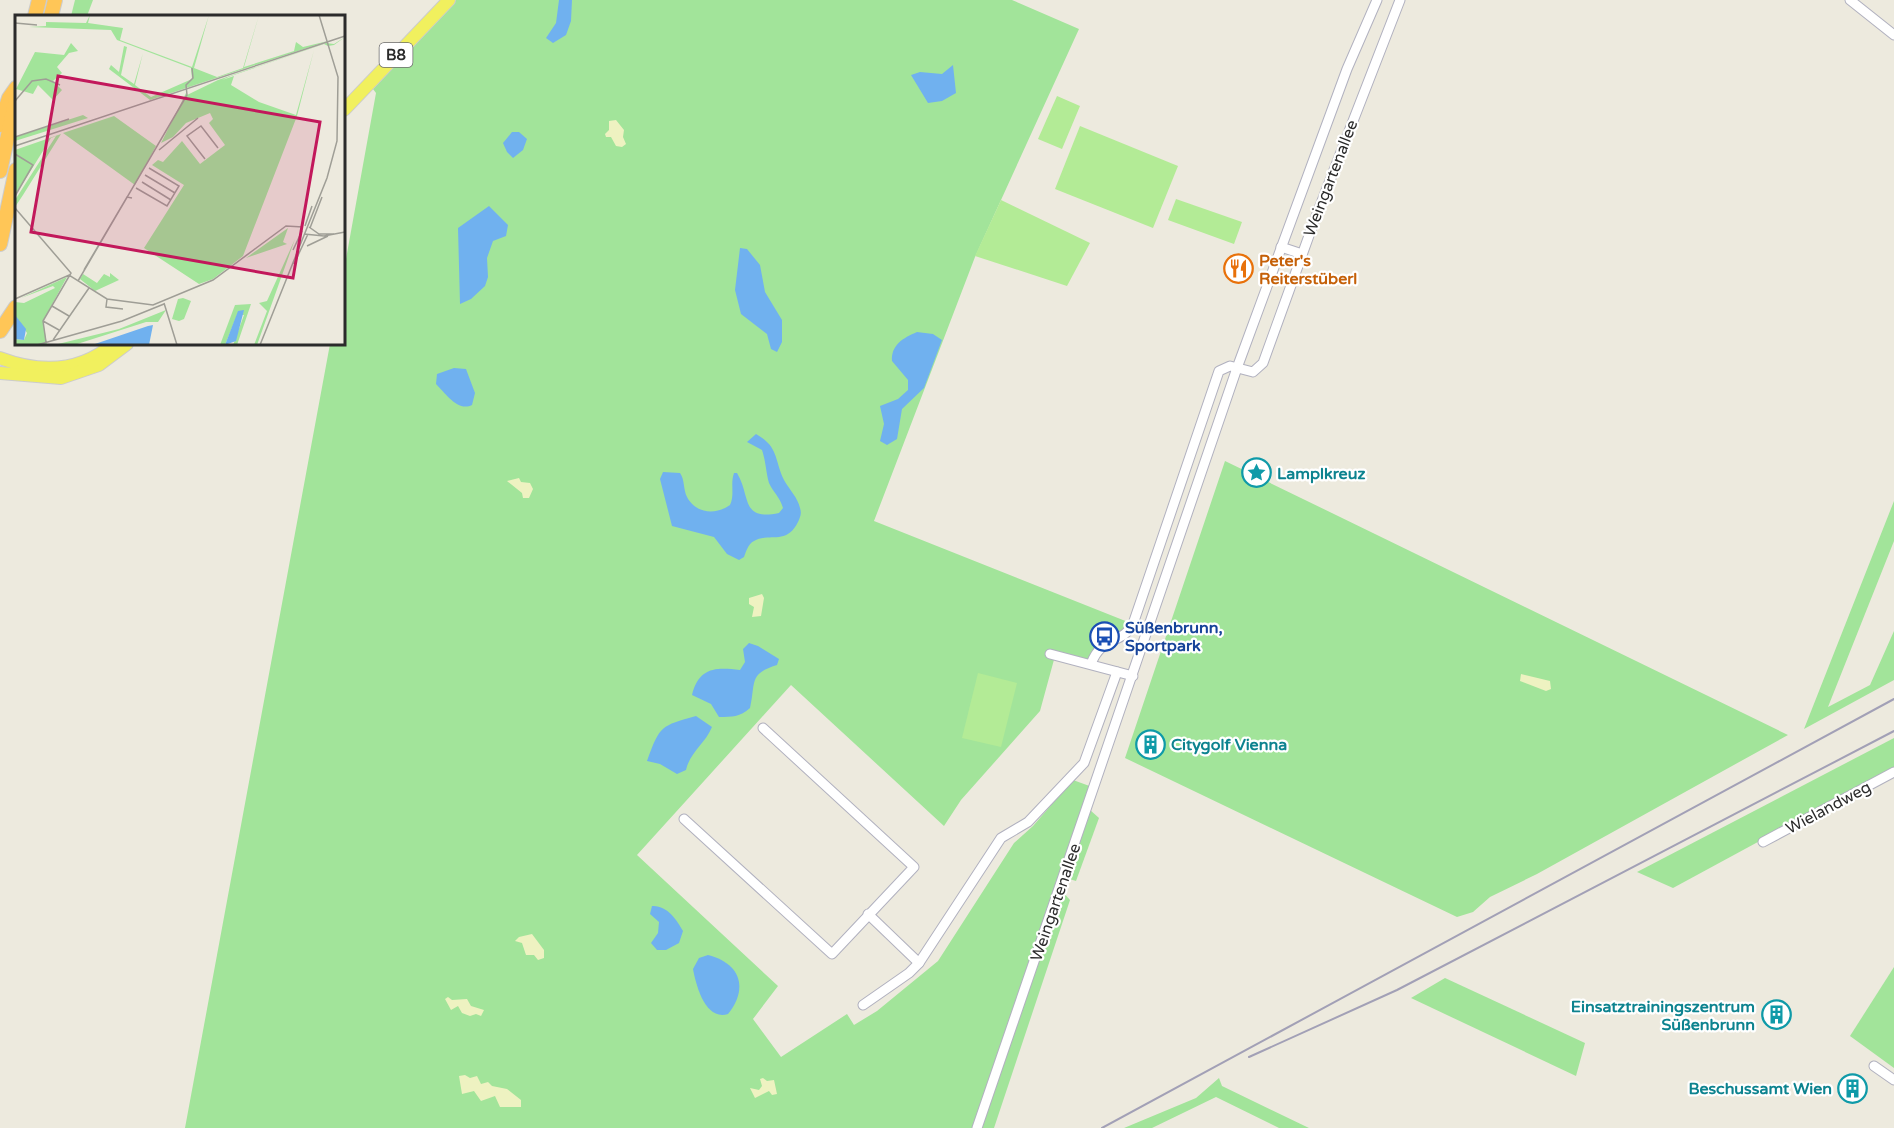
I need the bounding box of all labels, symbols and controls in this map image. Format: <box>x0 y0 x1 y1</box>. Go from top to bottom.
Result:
inset map <box>15 15 345 345</box>
road number: B8 <box>380 43 412 67</box>
street label: Weingartenallee <box>1299 117 1362 240</box>
place label: Peter's Reiterstüberl <box>1259 251 1357 289</box>
restaurant icon: Peter's Reiterstüberl <box>1222 253 1254 285</box>
place icon: Lamplkreuz <box>1240 457 1272 489</box>
place label: Lamplkreuz <box>1277 464 1365 484</box>
place label: Süßenbrunn, Sportpark <box>1125 618 1223 656</box>
bus stop icon: Süßenbrunn, Sportpark <box>1088 620 1120 652</box>
building icon: Citygolf Vienna <box>1134 728 1166 760</box>
place label: Citygolf Vienna <box>1171 735 1287 755</box>
street label: Wielandweg <box>1782 777 1874 839</box>
street label: Weingartenallee <box>1026 841 1085 964</box>
place label: Einsatztrainingszentrum Süßenbrunn <box>1571 997 1755 1035</box>
building icon: Einsatztrainingszentrum Süßenbrunn <box>1760 999 1792 1031</box>
building icon: Beschussamt Wien <box>1837 1072 1869 1104</box>
place label: Beschussamt Wien <box>1688 1079 1832 1099</box>

